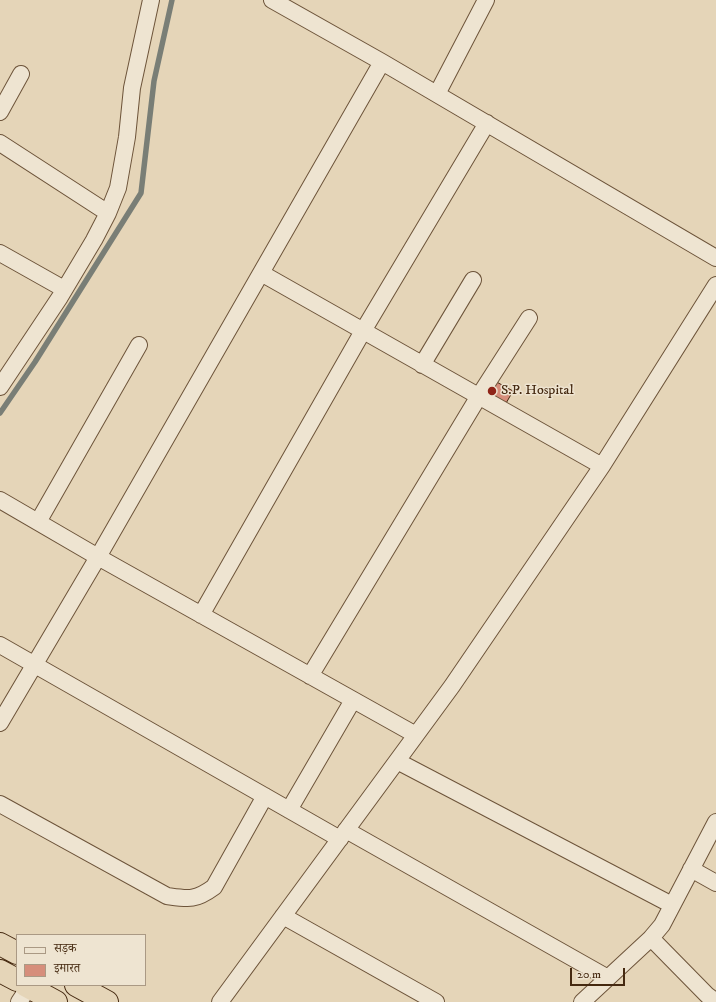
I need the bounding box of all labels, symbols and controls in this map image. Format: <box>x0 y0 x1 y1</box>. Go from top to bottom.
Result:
place label: S.P. Hospital <box>501 383 574 399</box>
marker: S.P. Hospital <box>486 385 498 397</box>
legend <box>16 934 146 986</box>
text: सड़क <box>54 941 77 956</box>
scale bar <box>572 960 627 986</box>
text: इमारत <box>54 961 80 976</box>
text: 20 m <box>577 967 601 982</box>

